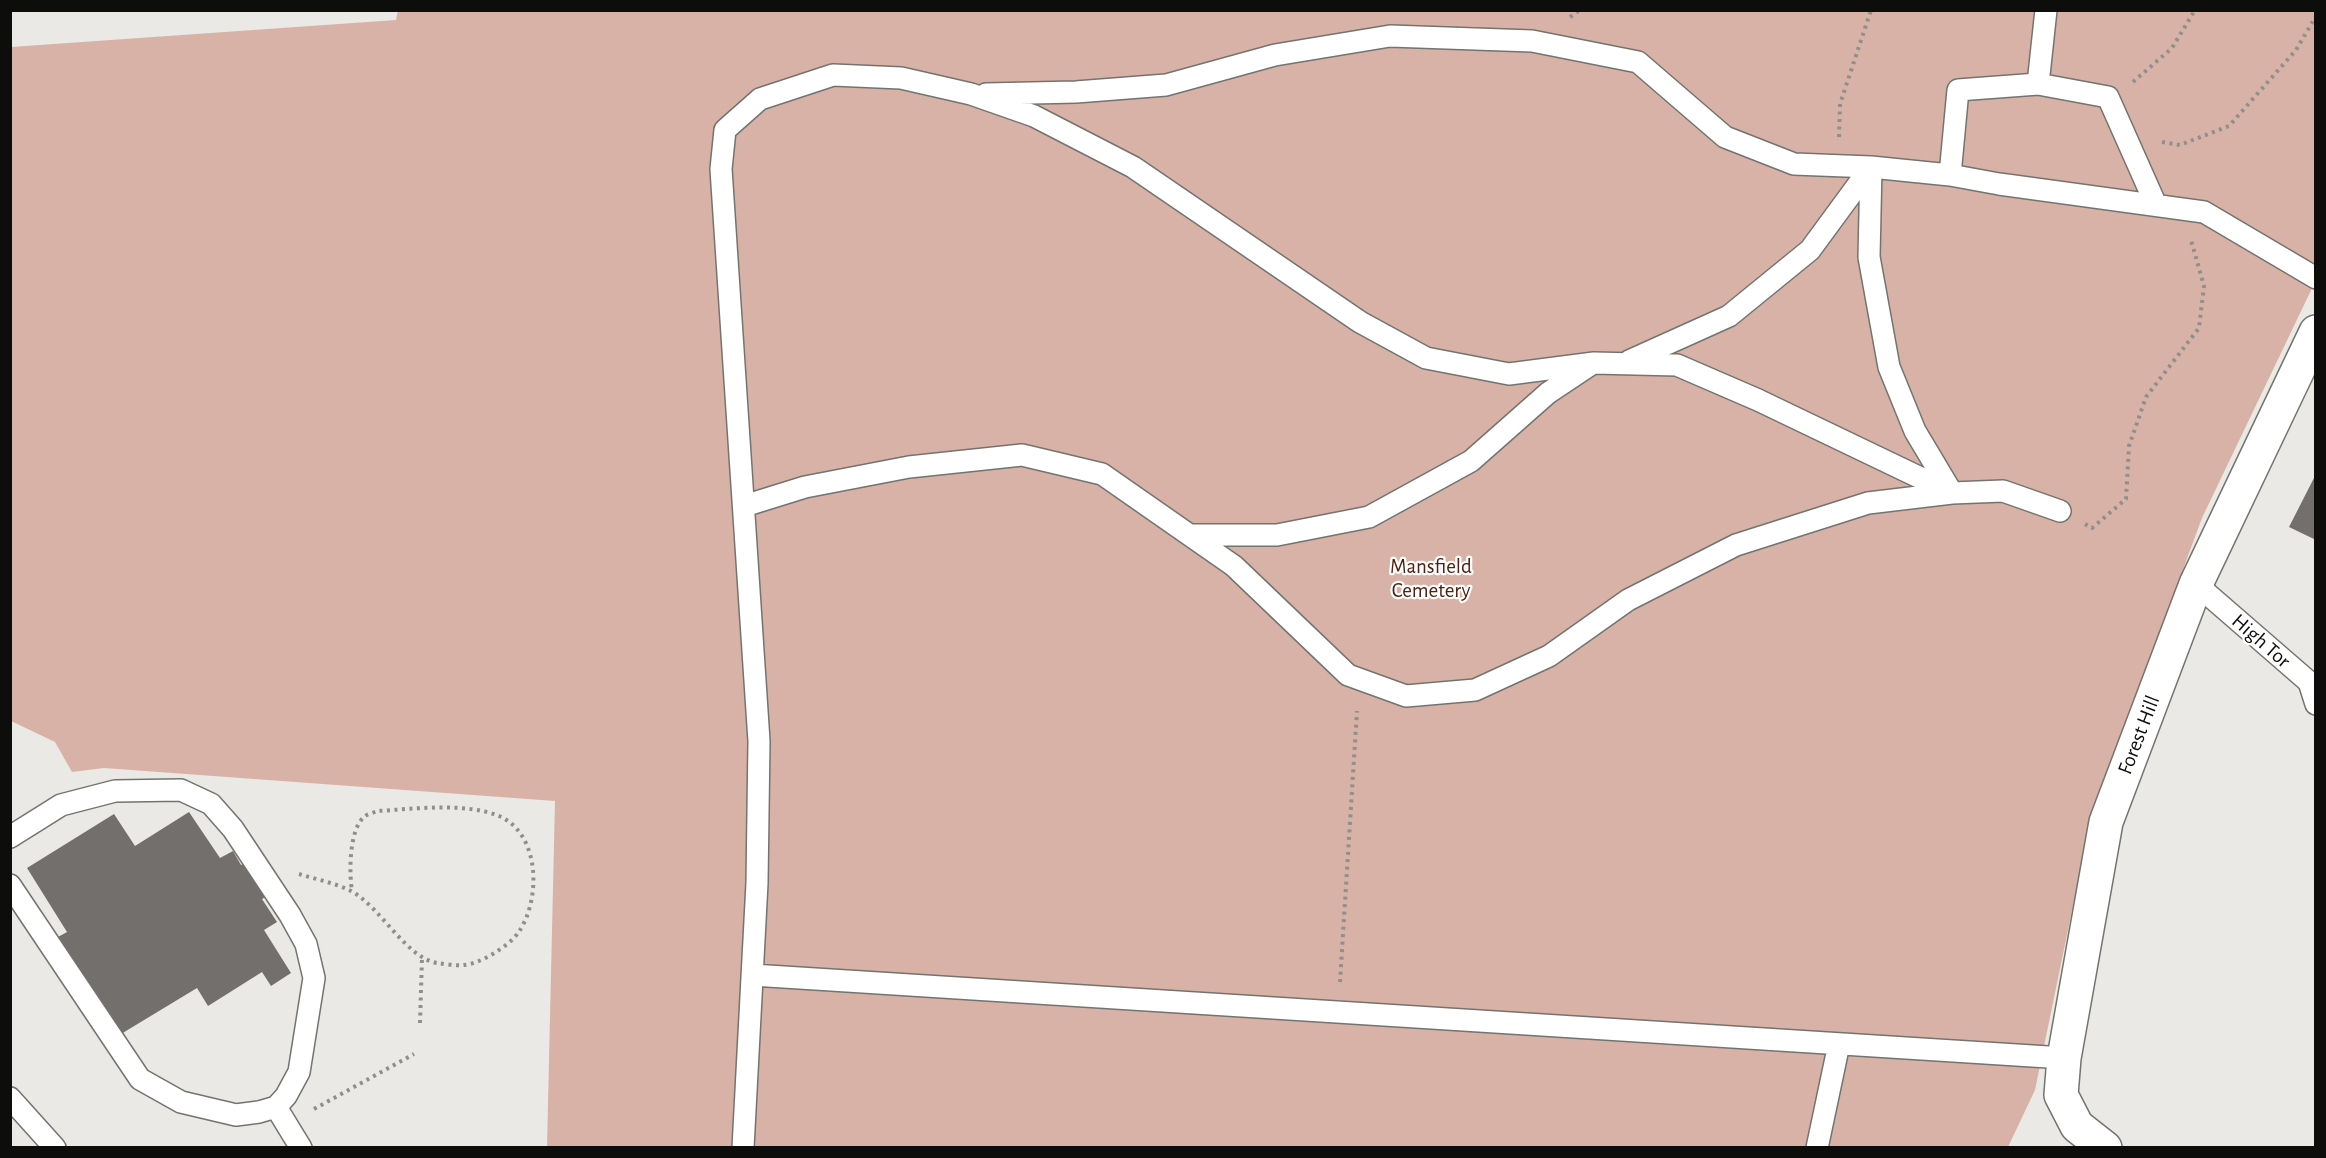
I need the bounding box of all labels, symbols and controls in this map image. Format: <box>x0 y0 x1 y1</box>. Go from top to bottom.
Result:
park label: Mansfield Cemetery <box>1390 554 1472 604</box>
street label: High Tor <box>2226 609 2296 673</box>
street label: Forest Hill <box>2112 692 2166 778</box>

